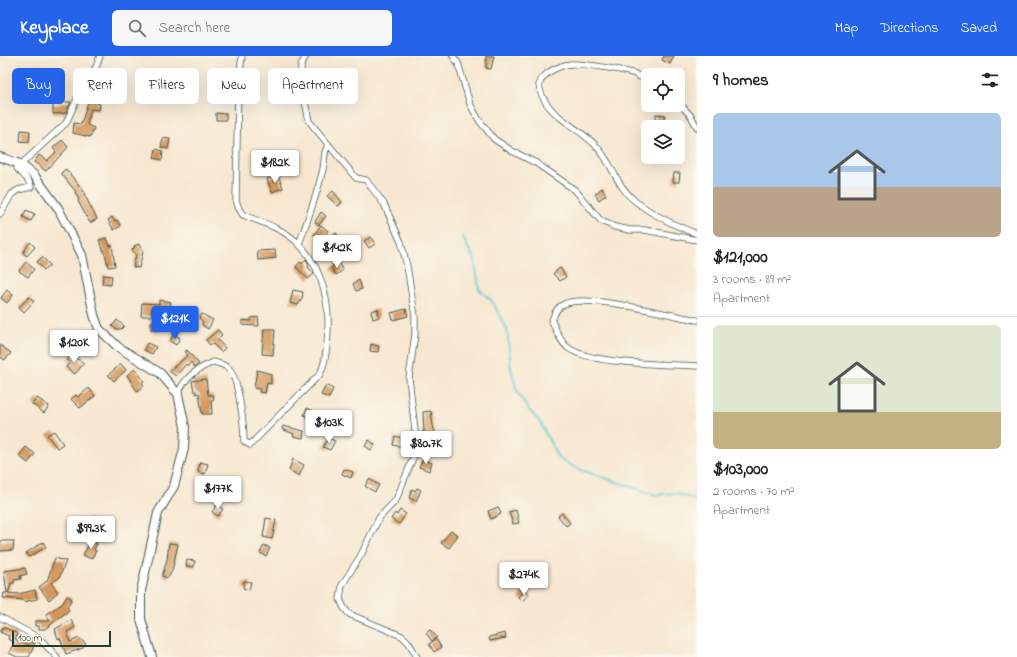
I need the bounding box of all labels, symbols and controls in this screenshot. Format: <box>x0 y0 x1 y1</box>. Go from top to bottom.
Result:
search box <box>112 10 392 46</box>
text: Keyplace <box>20 15 88 42</box>
icon: search <box>126 17 148 39</box>
text: Search here <box>158 17 230 39</box>
text: Map <box>835 18 858 39</box>
text: Directions <box>880 18 938 39</box>
text: Saved <box>960 18 997 39</box>
chip: Buy <box>12 68 65 104</box>
chip: Rent <box>73 68 127 104</box>
chip: Filters <box>135 68 199 104</box>
chip: New <box>207 68 260 104</box>
chip: Apartment <box>268 68 358 104</box>
map controls <box>641 68 685 164</box>
button: locate <box>641 68 685 112</box>
text: 9 homes <box>713 68 769 93</box>
icon: filters <box>979 69 1001 91</box>
button: layers <box>641 120 685 164</box>
icon: home <box>821 139 893 211</box>
pin: $182K <box>247 150 303 184</box>
text: $182K <box>260 153 290 172</box>
pin: $142K <box>309 235 365 269</box>
text: $142K <box>322 238 352 257</box>
text: $121,000 <box>713 245 768 270</box>
text: 3 rooms · 89 m² <box>713 270 791 289</box>
text: Apartment <box>713 289 770 308</box>
pin: $121K <box>147 306 203 340</box>
text: $121K <box>161 309 189 328</box>
pin: $120K <box>46 330 102 364</box>
text: $120K <box>59 333 89 352</box>
icon: home <box>821 351 893 423</box>
pin: $103K <box>301 410 357 444</box>
text: $103K <box>314 413 344 432</box>
pin: $80.7K <box>393 431 459 465</box>
text: $80.7K <box>410 434 442 453</box>
text: $103,000 <box>713 457 768 482</box>
pin: $177K <box>190 476 246 510</box>
text: $177K <box>203 479 233 498</box>
text: 2 rooms · 70 m² <box>713 482 794 501</box>
text: Apartment <box>713 501 770 520</box>
pin: $99.3K <box>58 516 124 550</box>
text: $99.3K <box>76 519 106 538</box>
pin: $274K <box>496 562 552 596</box>
text: $274K <box>508 565 540 584</box>
scale bar <box>12 629 111 648</box>
text: 100 m <box>18 630 42 646</box>

